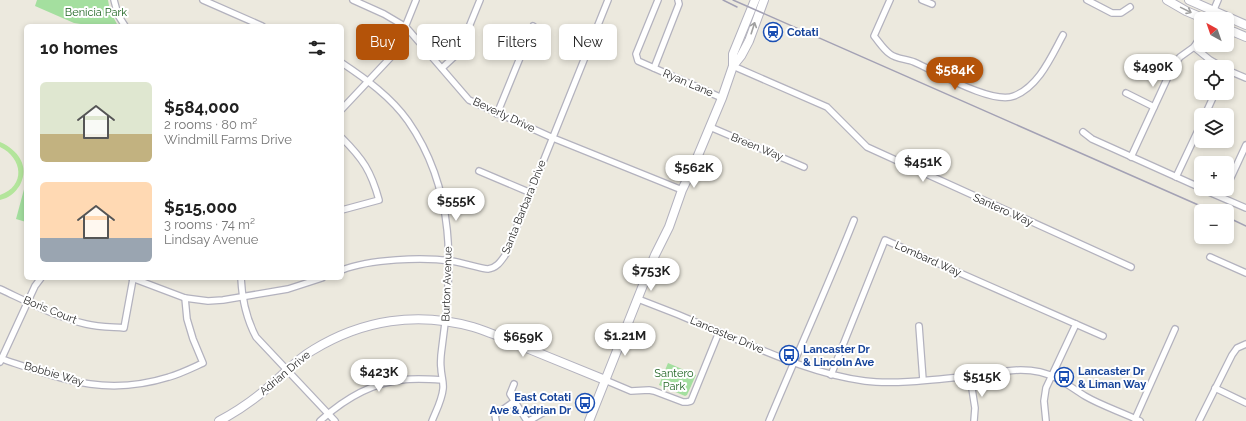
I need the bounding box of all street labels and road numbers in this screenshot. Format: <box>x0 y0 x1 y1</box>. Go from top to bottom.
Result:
street label: Ryan Lane <box>661 67 716 100</box>
street label: Beverly Drive <box>471 95 538 135</box>
street label: Breen Way <box>729 131 785 163</box>
street label: Santa Barbara Drive <box>499 158 549 256</box>
street label: Santero Way <box>971 191 1035 229</box>
street label: Lombard Way <box>893 239 963 279</box>
street label: Burton Avenue <box>439 246 455 322</box>
street label: Boris Court <box>21 293 79 327</box>
street label: Lancaster Drive <box>688 314 766 357</box>
street label: Adrian Drive <box>257 348 313 398</box>
street label: Bobbie Way <box>23 359 85 389</box>

